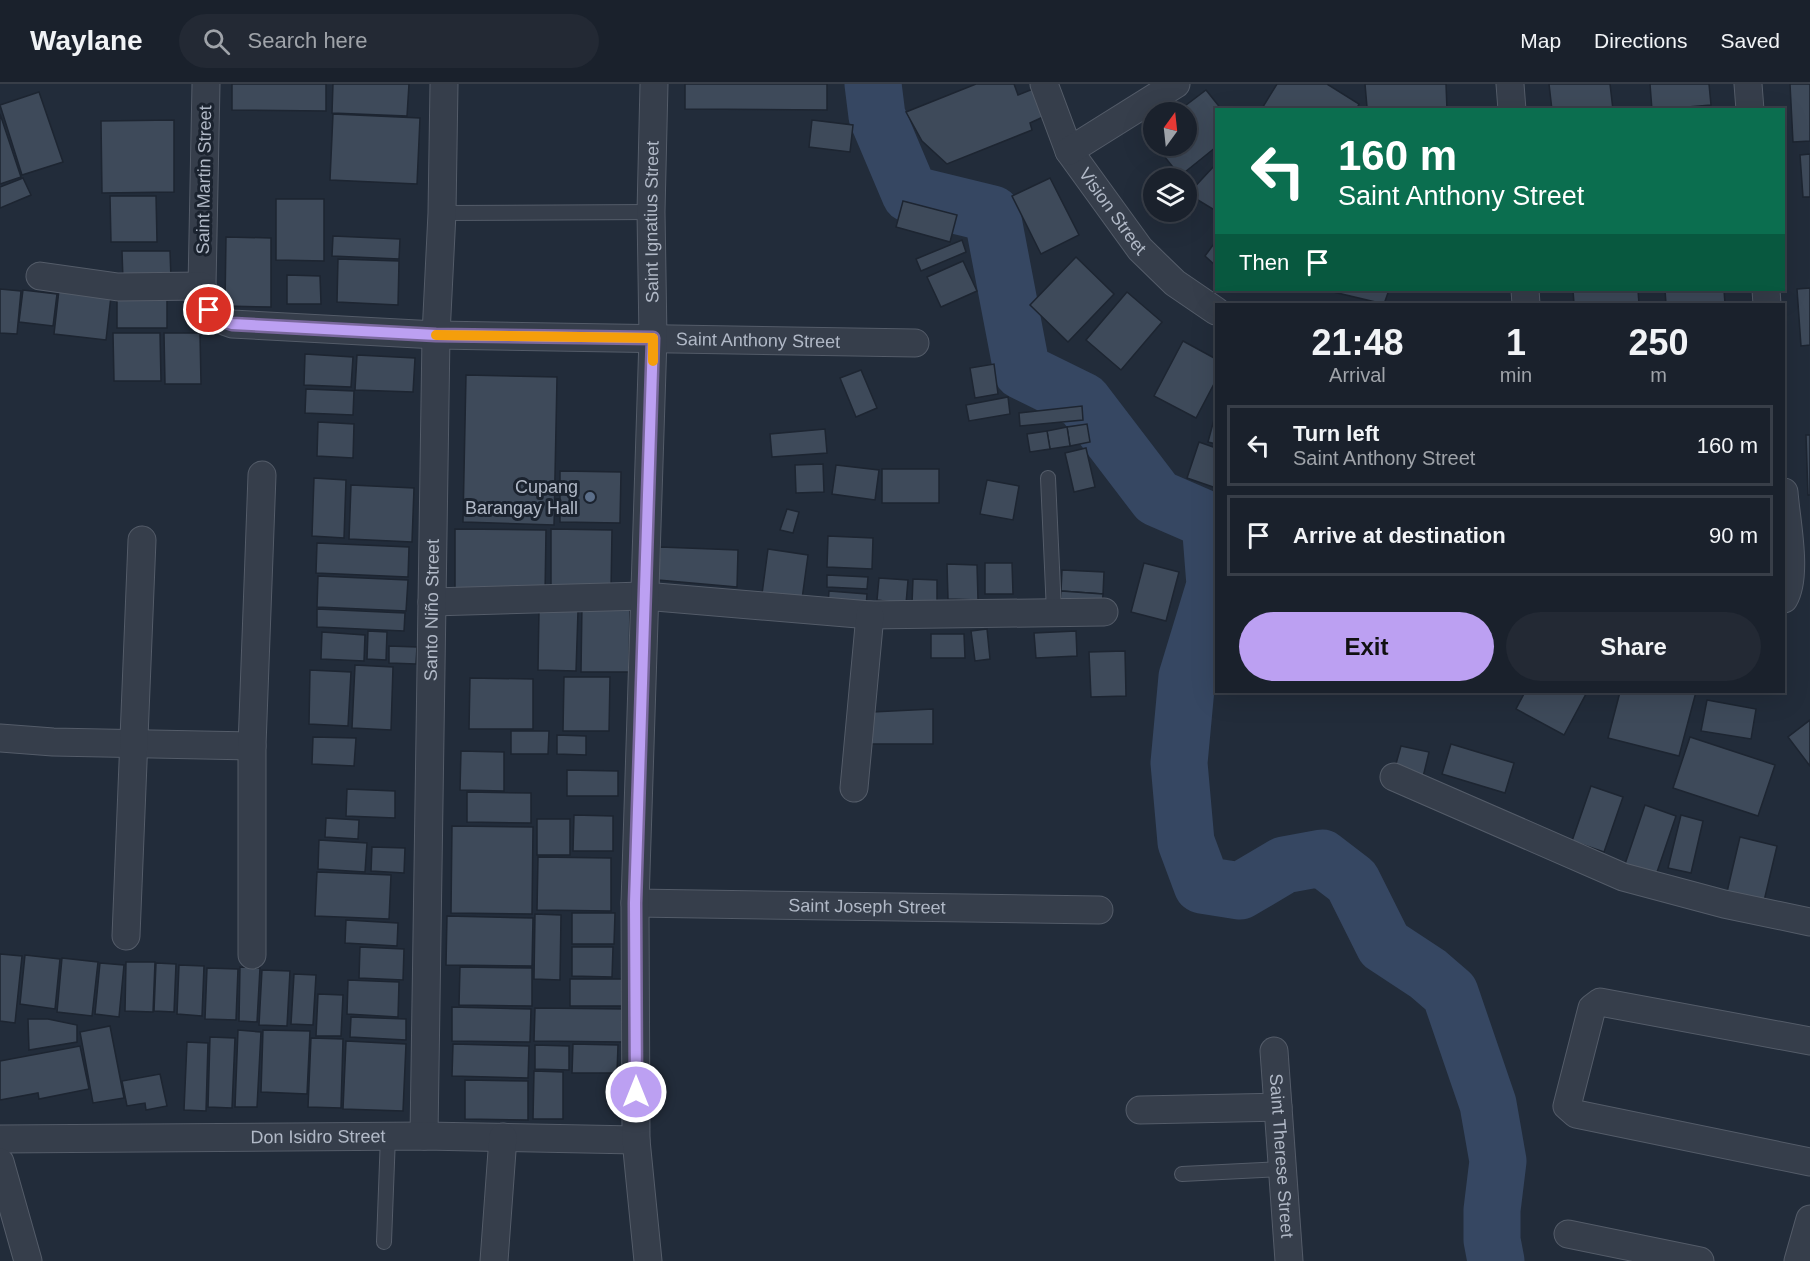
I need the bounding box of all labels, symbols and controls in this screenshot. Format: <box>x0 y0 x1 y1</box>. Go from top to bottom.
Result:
search box <box>179 14 599 68</box>
text: Waylane <box>30 25 143 56</box>
icon: search <box>200 25 233 58</box>
text: Search here <box>248 28 367 53</box>
text: Map <box>1520 29 1561 52</box>
text: Directions <box>1594 29 1687 52</box>
text: Saved <box>1720 29 1780 52</box>
north arrow <box>1143 102 1197 156</box>
map controls <box>1143 102 1197 222</box>
street label: Saint Martin Street <box>193 105 215 255</box>
icon: left <box>1239 132 1317 210</box>
text: 160 m <box>1338 132 1457 179</box>
street label: Saint Ignatius Street <box>641 141 663 303</box>
street label: Vision Street <box>1075 164 1150 259</box>
button: layers <box>1143 168 1197 222</box>
text: Saint Anthony Street <box>1338 181 1584 211</box>
icon: arrive <box>1301 246 1334 279</box>
text: Then <box>1239 250 1289 275</box>
pin <box>183 284 234 335</box>
icon: arrive <box>192 293 225 326</box>
text: 21:48 <box>1311 322 1403 363</box>
text: 1 <box>1506 322 1526 363</box>
text: 250 <box>1628 322 1689 363</box>
street label: Saint Anthony Street <box>676 329 840 352</box>
text: Arrival <box>1329 364 1386 386</box>
text: min <box>1500 364 1532 386</box>
text: m <box>1650 364 1667 386</box>
text: Turn left <box>1293 421 1379 446</box>
icon: left <box>1242 429 1275 462</box>
text: 160 m <box>1697 433 1758 458</box>
text: Saint Anthony Street <box>1293 447 1475 469</box>
place label: Cupang Barangay Hall <box>465 477 578 518</box>
marker: Cupang Barangay Hall <box>583 490 597 504</box>
icon: arrive <box>1242 519 1275 552</box>
text: Arrive at destination <box>1293 523 1506 548</box>
text: 90 m <box>1709 523 1758 548</box>
street label: Santo Niño Street <box>421 539 443 681</box>
button: Exit <box>1239 612 1494 681</box>
button: Share <box>1506 612 1761 681</box>
street label: Saint Joseph Street <box>788 895 946 918</box>
position arrow <box>604 1060 668 1124</box>
street label: Saint Therese Street <box>1266 1073 1297 1239</box>
street label: Don Isidro Street <box>250 1126 386 1147</box>

